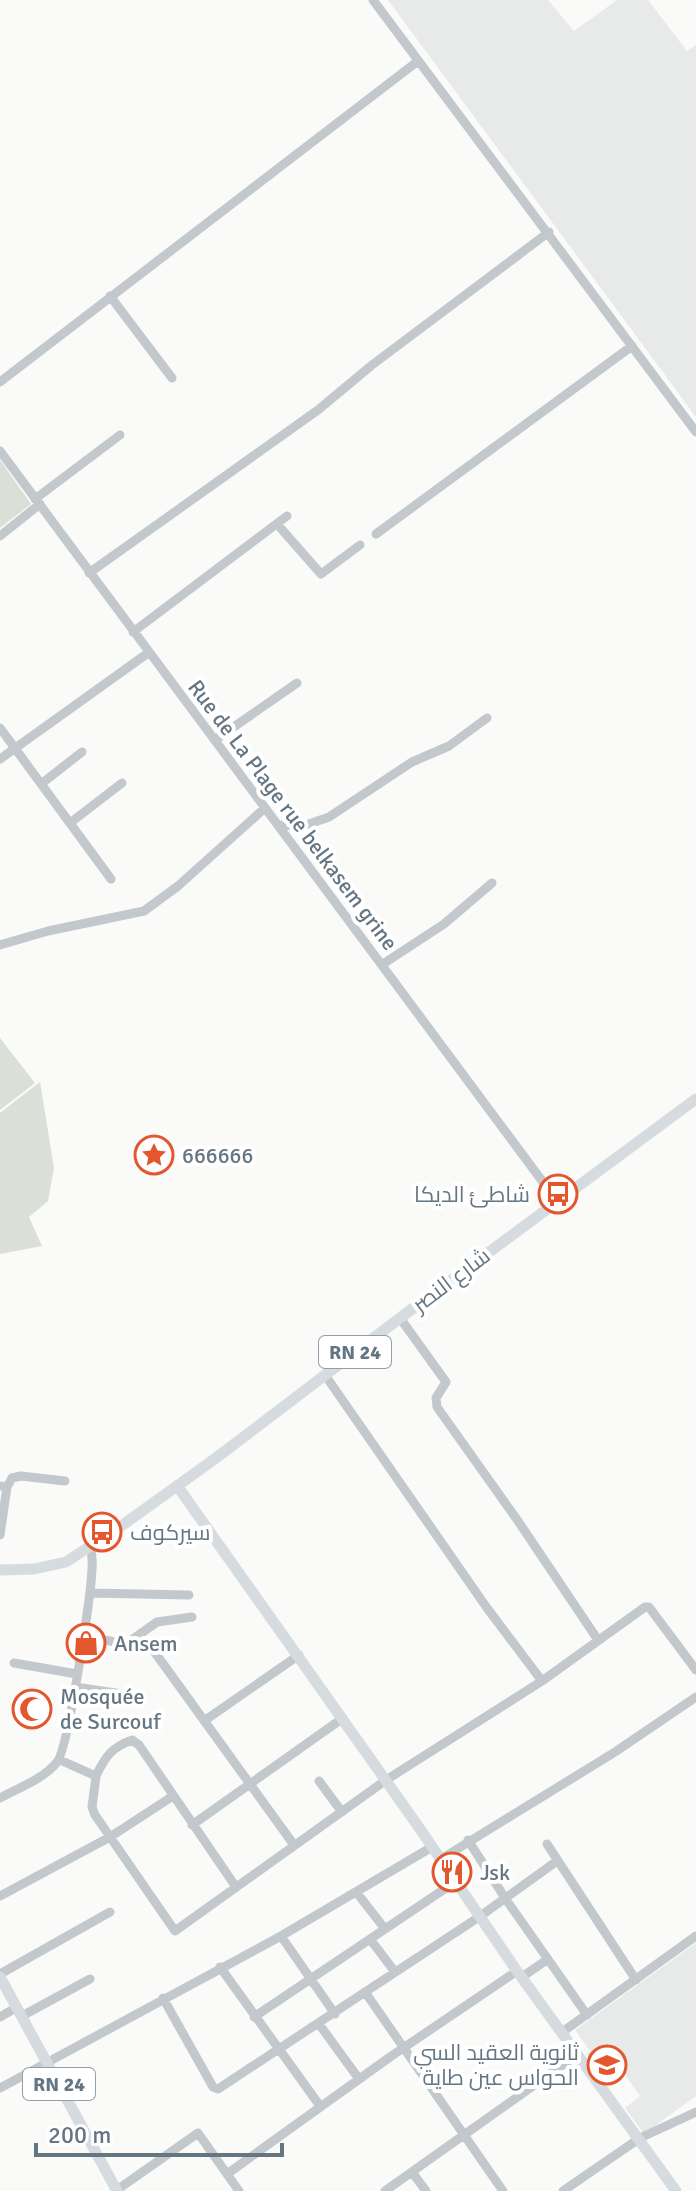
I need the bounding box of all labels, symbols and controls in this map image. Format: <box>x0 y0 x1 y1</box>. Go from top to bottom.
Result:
street label: Rue de La Plage rue belkasem grine <box>182 674 404 956</box>
place icon: 666666 <box>133 1134 175 1176</box>
place label: 666666 <box>182 1142 253 1169</box>
bus stop icon: شاطئ الديكا <box>537 1173 579 1215</box>
place label: شاطئ الديكا <box>414 1181 530 1208</box>
street label: شارع النصر <box>405 1242 496 1320</box>
road number: RN 24 <box>319 1336 391 1368</box>
bus stop icon: سيركوف <box>81 1511 123 1553</box>
place label: سيركوف <box>130 1519 210 1546</box>
shop icon: Ansem <box>65 1622 107 1664</box>
place label: Ansem <box>114 1630 178 1657</box>
place label: Mosquée de Surcouf <box>60 1683 162 1735</box>
mosque icon: Mosquée de Surcouf <box>11 1688 53 1730</box>
restaurant icon: Jsk <box>431 1851 473 1893</box>
place label: Jsk <box>480 1859 510 1886</box>
place label: ثانوية العقيد السي الحواس عين طاية <box>413 2039 579 2091</box>
school or university icon: ثانوية العقيد السي الحواس عين طاية <box>586 2044 628 2086</box>
road number: RN 24 <box>23 2068 95 2100</box>
scale bar <box>36 2107 282 2157</box>
text: 200 m <box>48 2120 111 2150</box>

